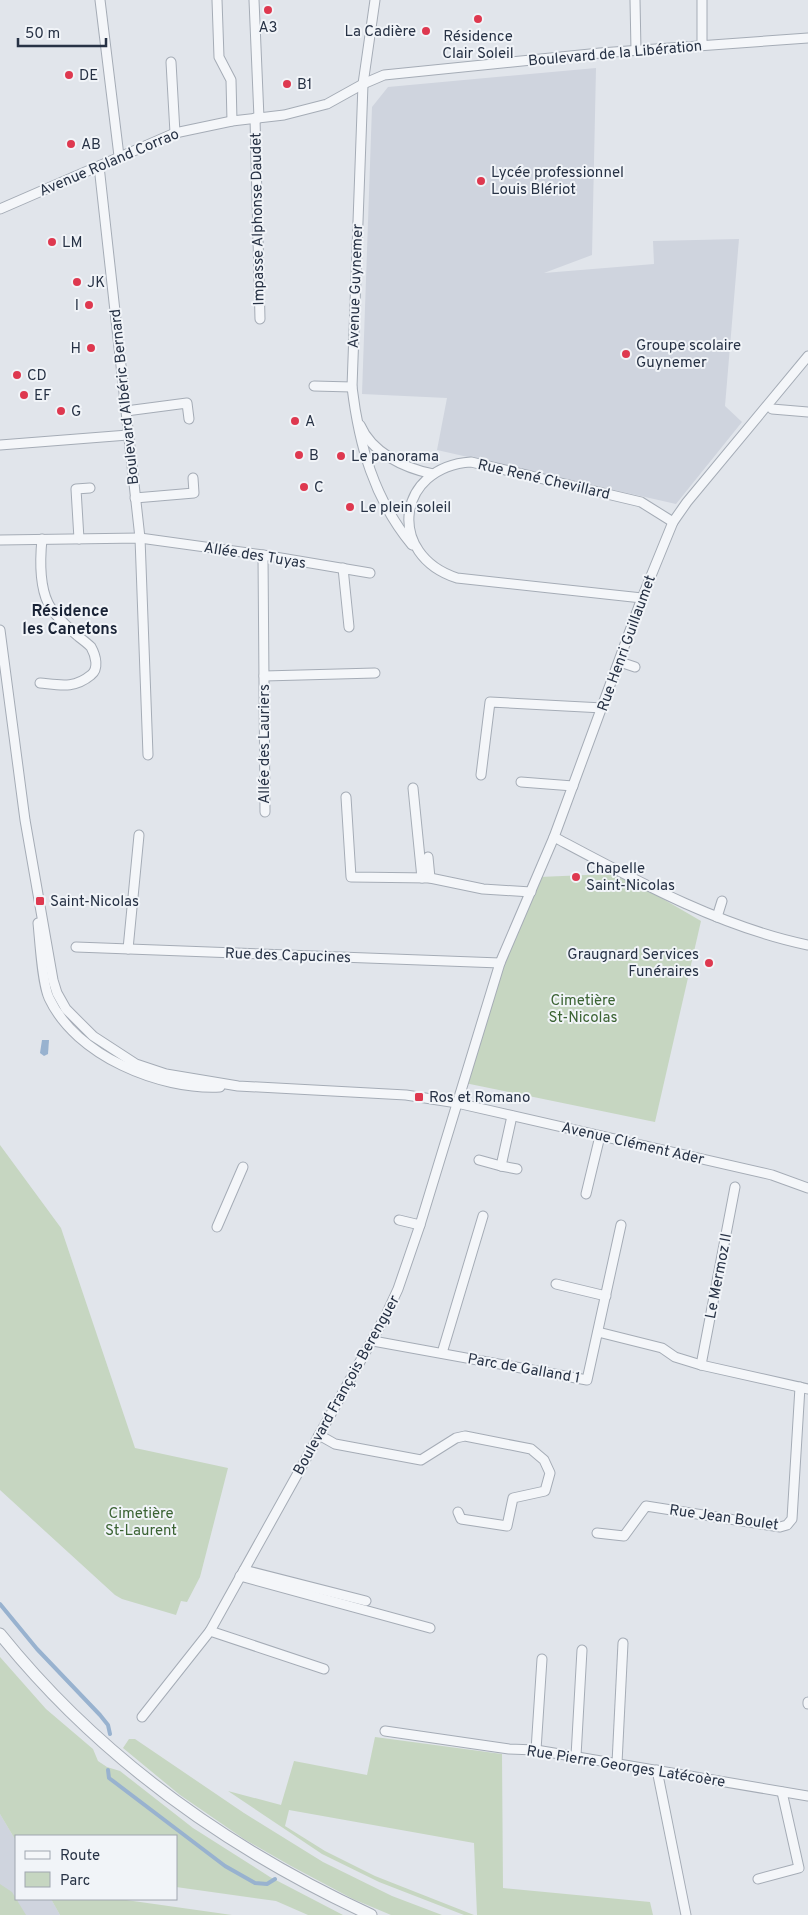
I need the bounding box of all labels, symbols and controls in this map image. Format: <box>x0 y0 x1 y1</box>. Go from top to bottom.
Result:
marker: A3 <box>262 4 274 16</box>
marker: Résidence Clair Soleil <box>472 13 484 25</box>
scale bar <box>18 15 105 47</box>
place label: A3 <box>258 19 278 38</box>
place label: La Cadière <box>345 23 416 42</box>
text: 50 m <box>25 25 60 44</box>
marker: La Cadière <box>420 25 432 37</box>
place label: Résidence Clair Soleil <box>442 28 514 64</box>
street label: Boulevard de la Libération <box>527 37 703 72</box>
place label: DE <box>79 67 98 86</box>
marker: DE <box>63 69 75 81</box>
place label: B1 <box>297 76 312 95</box>
marker: B1 <box>281 78 293 90</box>
street label: Avenue Roland Corrao <box>37 125 182 201</box>
street label: Impasse Alphonse Daudet <box>247 132 270 306</box>
place label: AB <box>81 136 101 155</box>
marker: AB <box>65 138 77 150</box>
place label: Lycée professionnel Louis Blériot <box>491 164 624 200</box>
marker: Lycée professionnel Louis Blériot <box>475 175 487 187</box>
street label: Avenue Guynemer <box>345 223 368 349</box>
place label: LM <box>62 234 82 253</box>
marker: LM <box>46 236 58 248</box>
place label: JK <box>87 274 105 293</box>
marker: JK <box>71 276 83 288</box>
place label: I <box>75 297 79 316</box>
marker: I <box>83 299 95 311</box>
street label: Boulevard Albéric Bernard <box>107 308 144 486</box>
place label: Groupe scolaire Guynemer <box>636 337 741 373</box>
place label: H <box>71 340 81 359</box>
marker: H <box>85 342 97 354</box>
marker: Groupe scolaire Guynemer <box>620 348 632 360</box>
place label: CD <box>27 367 47 386</box>
marker: CD <box>11 369 23 381</box>
place label: EF <box>34 387 51 406</box>
marker: EF <box>18 389 30 401</box>
place label: G <box>71 403 81 422</box>
marker: G <box>55 405 67 417</box>
place label: A <box>305 413 315 432</box>
marker: A <box>289 415 301 427</box>
place label: B <box>309 447 319 466</box>
place label: Le panorama <box>351 448 439 467</box>
marker: B <box>293 449 305 461</box>
marker: Le panorama <box>335 450 347 462</box>
street label: Rue René Chevillard <box>476 456 612 505</box>
place label: C <box>314 479 324 498</box>
marker: C <box>298 481 310 493</box>
place label: Le plein soleil <box>360 499 451 518</box>
marker: Le plein soleil <box>344 501 356 513</box>
street label: Allée des Tuyas <box>202 539 307 574</box>
street label: Rue Henri Guillaumet <box>594 573 661 714</box>
district label: Résidence les Canetons <box>22 602 118 640</box>
street label: Allée des Lauriers <box>256 684 275 804</box>
place label: Chapelle Saint-Nicolas <box>586 860 675 896</box>
marker: Chapelle Saint-Nicolas <box>570 871 582 883</box>
place label: Saint-Nicolas <box>50 893 139 912</box>
marker: Saint-Nicolas <box>34 895 46 907</box>
street label: Rue des Capucines <box>225 945 351 968</box>
place label: Graugnard Services Funéraires <box>567 946 699 982</box>
marker: Graugnard Services Funéraires <box>703 957 715 969</box>
park label: Cimetière St-Nicolas <box>549 992 617 1028</box>
place label: Ros et Romano <box>429 1089 530 1108</box>
marker: Ros et Romano <box>413 1091 425 1103</box>
street label: Avenue Clément Ader <box>559 1119 706 1170</box>
street label: Le Mermoz II <box>702 1232 737 1321</box>
street label: Boulevard François Berenguer <box>290 1292 405 1479</box>
street label: Parc de Galland 1 <box>466 1350 582 1389</box>
street label: Rue Jean Boulet <box>668 1501 780 1536</box>
park label: Cimetière St-Laurent <box>105 1505 177 1541</box>
street label: Rue Pierre Georges Latécoère <box>525 1742 726 1793</box>
legend <box>15 1835 178 1900</box>
text: Route <box>60 1847 100 1866</box>
text: Parc <box>60 1872 90 1891</box>

